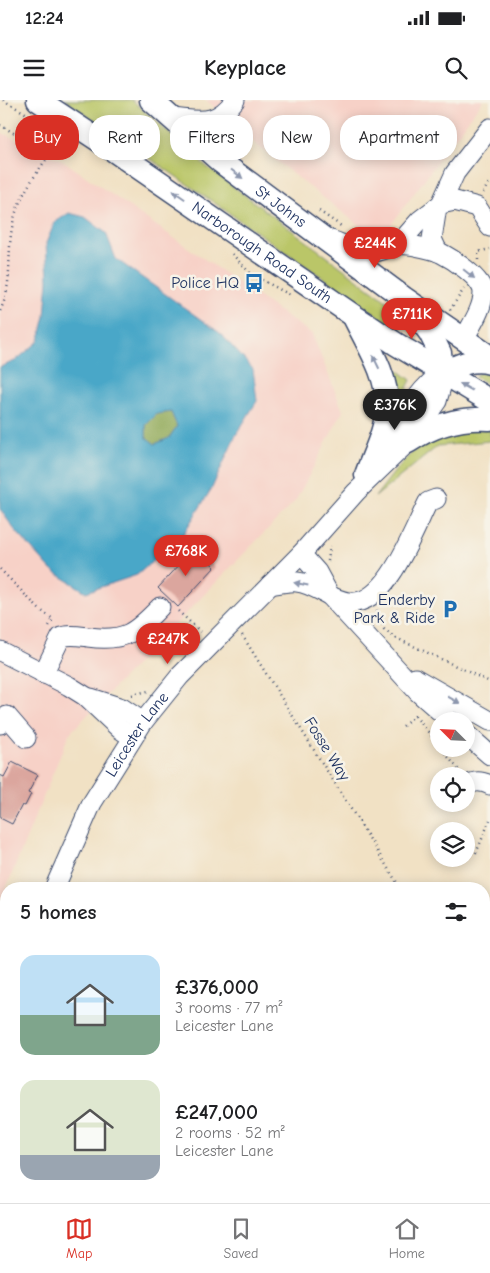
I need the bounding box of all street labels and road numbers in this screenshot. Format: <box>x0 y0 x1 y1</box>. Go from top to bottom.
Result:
street label: St Johns <box>252 182 310 231</box>
street label: Narborough Road South <box>189 198 335 307</box>
street label: Leicester Lane <box>102 689 172 780</box>
street label: Fosse Way <box>300 714 354 785</box>

